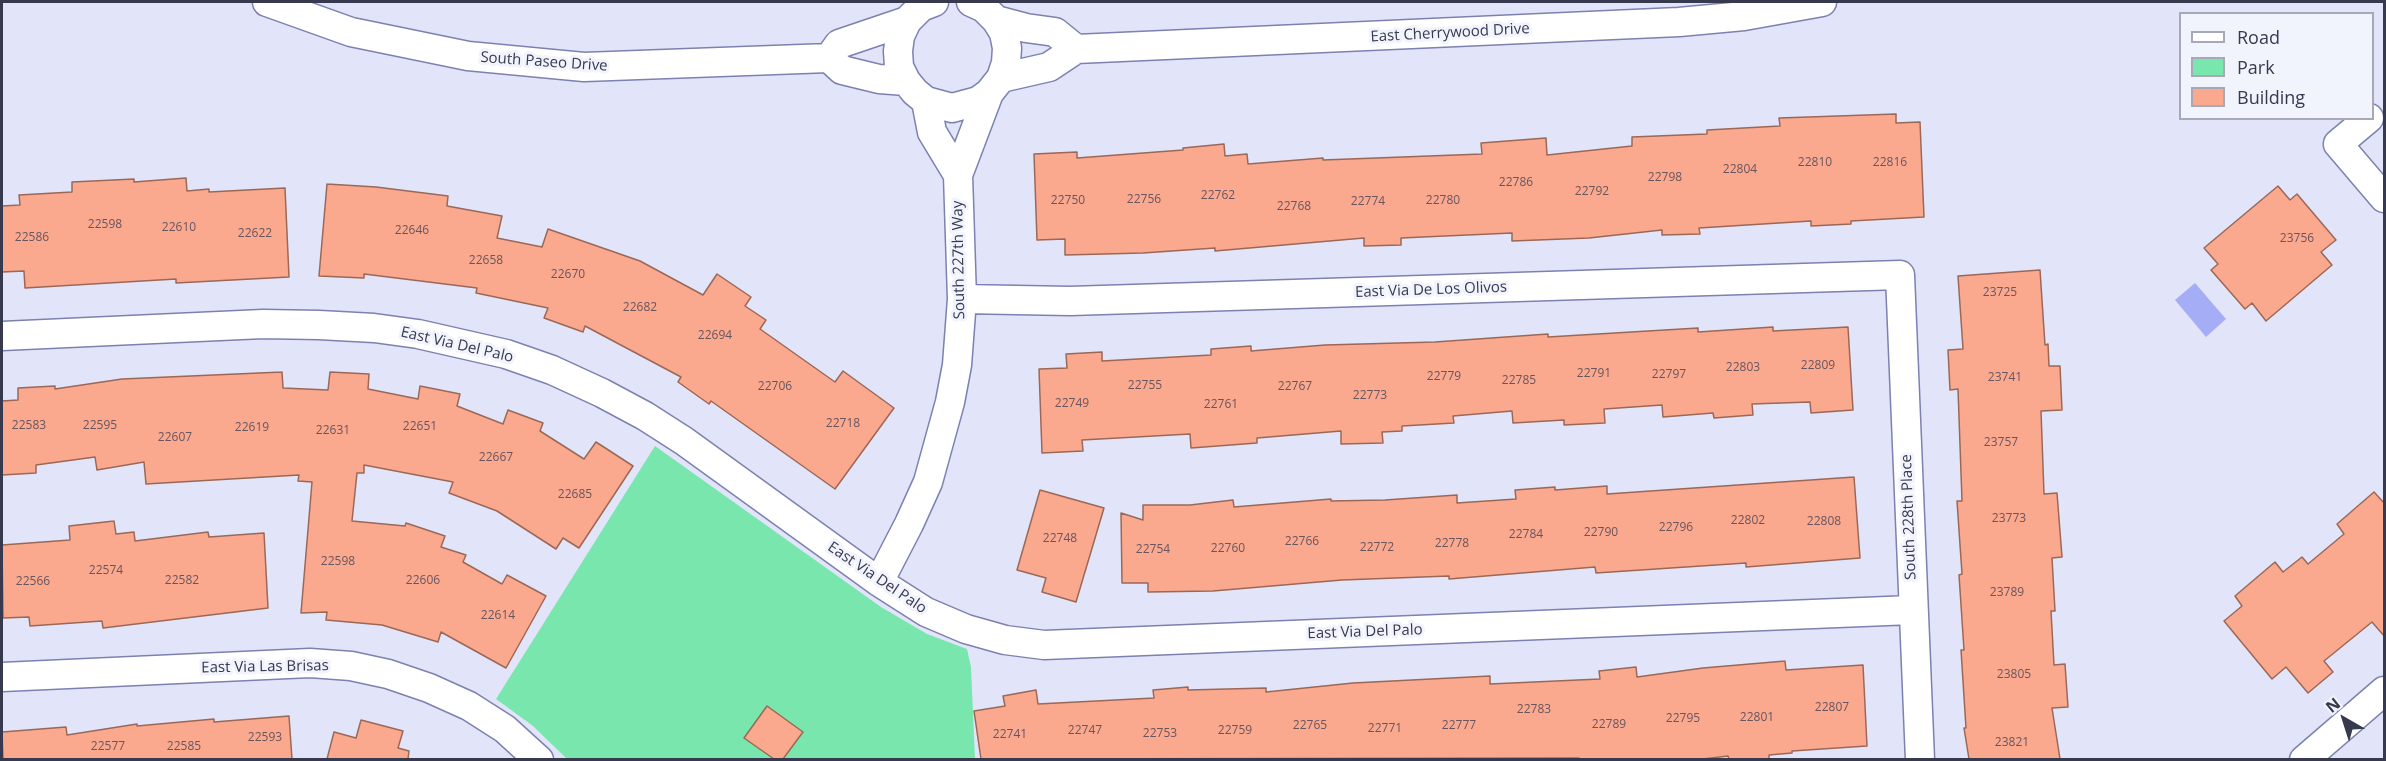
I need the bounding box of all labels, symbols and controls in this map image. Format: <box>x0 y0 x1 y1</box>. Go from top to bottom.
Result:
legend <box>2179 12 2374 120</box>
street label: East Cherrywood Drive <box>1370 20 1530 46</box>
text: Road <box>2237 25 2280 49</box>
street label: South Paseo Drive <box>480 49 608 75</box>
text: Park <box>2237 55 2275 79</box>
text: Building <box>2237 85 2305 109</box>
house number: 22810 <box>1798 156 1832 170</box>
house number: 22816 <box>1873 156 1907 170</box>
house number: 22804 <box>1723 163 1757 177</box>
house number: 22798 <box>1648 171 1682 185</box>
house number: 22786 <box>1499 176 1533 190</box>
house number: 22792 <box>1575 185 1609 199</box>
house number: 22762 <box>1201 189 1235 203</box>
house number: 22756 <box>1127 193 1161 207</box>
house number: 22750 <box>1051 194 1085 208</box>
house number: 22780 <box>1426 194 1460 208</box>
house number: 22774 <box>1351 195 1385 209</box>
street label: South 227th Way <box>949 200 969 320</box>
house number: 22768 <box>1277 200 1311 214</box>
house number: 22598 <box>88 218 122 232</box>
house number: 22610 <box>162 221 196 235</box>
house number: 22646 <box>395 224 429 238</box>
house number: 22622 <box>238 227 272 241</box>
house number: 22586 <box>15 231 49 245</box>
house number: 23756 <box>2280 232 2314 246</box>
house number: 22658 <box>469 254 503 268</box>
house number: 22670 <box>551 268 585 282</box>
street label: East Via De Los Olivos <box>1355 278 1507 302</box>
house number: 23725 <box>1983 286 2017 300</box>
house number: 22682 <box>623 301 657 315</box>
street label: East Via Del Palo <box>399 323 515 367</box>
house number: 22694 <box>698 329 732 343</box>
house number: 22809 <box>1801 359 1835 373</box>
house number: 22803 <box>1726 361 1760 375</box>
house number: 22791 <box>1577 367 1611 381</box>
house number: 22797 <box>1652 368 1686 382</box>
house number: 22779 <box>1427 370 1461 384</box>
house number: 23741 <box>1988 371 2022 385</box>
house number: 22785 <box>1502 374 1536 388</box>
house number: 22755 <box>1128 379 1162 393</box>
house number: 22706 <box>758 380 792 394</box>
house number: 22767 <box>1278 380 1312 394</box>
house number: 22773 <box>1353 389 1387 403</box>
house number: 22749 <box>1055 397 1089 411</box>
house number: 22761 <box>1204 398 1238 412</box>
house number: 22718 <box>826 417 860 431</box>
house number: 22583 <box>12 419 46 433</box>
house number: 22595 <box>83 419 117 433</box>
house number: 22651 <box>403 420 437 434</box>
house number: 22619 <box>235 421 269 435</box>
house number: 22631 <box>316 424 350 438</box>
house number: 22607 <box>158 431 192 445</box>
house number: 23757 <box>1984 436 2018 450</box>
house number: 22667 <box>479 451 513 465</box>
street label: South 228th Place <box>1898 454 1920 580</box>
house number: 22685 <box>558 488 592 502</box>
house number: 23773 <box>1992 512 2026 526</box>
house number: 22802 <box>1731 514 1765 528</box>
house number: 22808 <box>1807 515 1841 529</box>
house number: 22796 <box>1659 521 1693 535</box>
house number: 22790 <box>1584 526 1618 540</box>
house number: 22784 <box>1509 528 1543 542</box>
house number: 22748 <box>1043 532 1077 546</box>
house number: 22766 <box>1285 535 1319 549</box>
house number: 22778 <box>1435 537 1469 551</box>
street label: East Via Del Palo <box>824 538 930 618</box>
house number: 22772 <box>1360 541 1394 555</box>
house number: 22760 <box>1211 542 1245 556</box>
house number: 22754 <box>1136 543 1170 557</box>
house number: 22598 <box>321 555 355 569</box>
house number: 22574 <box>89 564 123 578</box>
house number: 22582 <box>165 574 199 588</box>
house number: 22606 <box>406 574 440 588</box>
house number: 22566 <box>16 575 50 589</box>
house number: 23789 <box>1990 586 2024 600</box>
house number: 22614 <box>481 609 515 623</box>
street label: East Via Del Palo <box>1307 621 1423 643</box>
street label: East Via Las Brisas <box>201 657 329 677</box>
house number: 23805 <box>1997 668 2031 682</box>
north arrow <box>2314 689 2374 749</box>
text: N <box>2321 692 2345 718</box>
house number: 22807 <box>1815 701 1849 715</box>
house number: 22783 <box>1517 703 1551 717</box>
house number: 22801 <box>1740 711 1774 725</box>
house number: 22795 <box>1666 712 1700 726</box>
house number: 22789 <box>1592 718 1626 732</box>
house number: 22765 <box>1293 719 1327 733</box>
house number: 22777 <box>1442 719 1476 733</box>
house number: 22771 <box>1368 722 1402 736</box>
house number: 22747 <box>1068 724 1102 738</box>
house number: 22759 <box>1218 724 1252 738</box>
house number: 22753 <box>1143 727 1177 741</box>
house number: 22741 <box>993 728 1027 742</box>
house number: 22593 <box>248 731 282 745</box>
house number: 23821 <box>1995 736 2029 750</box>
house number: 22577 <box>91 740 125 754</box>
house number: 22585 <box>167 740 201 754</box>

